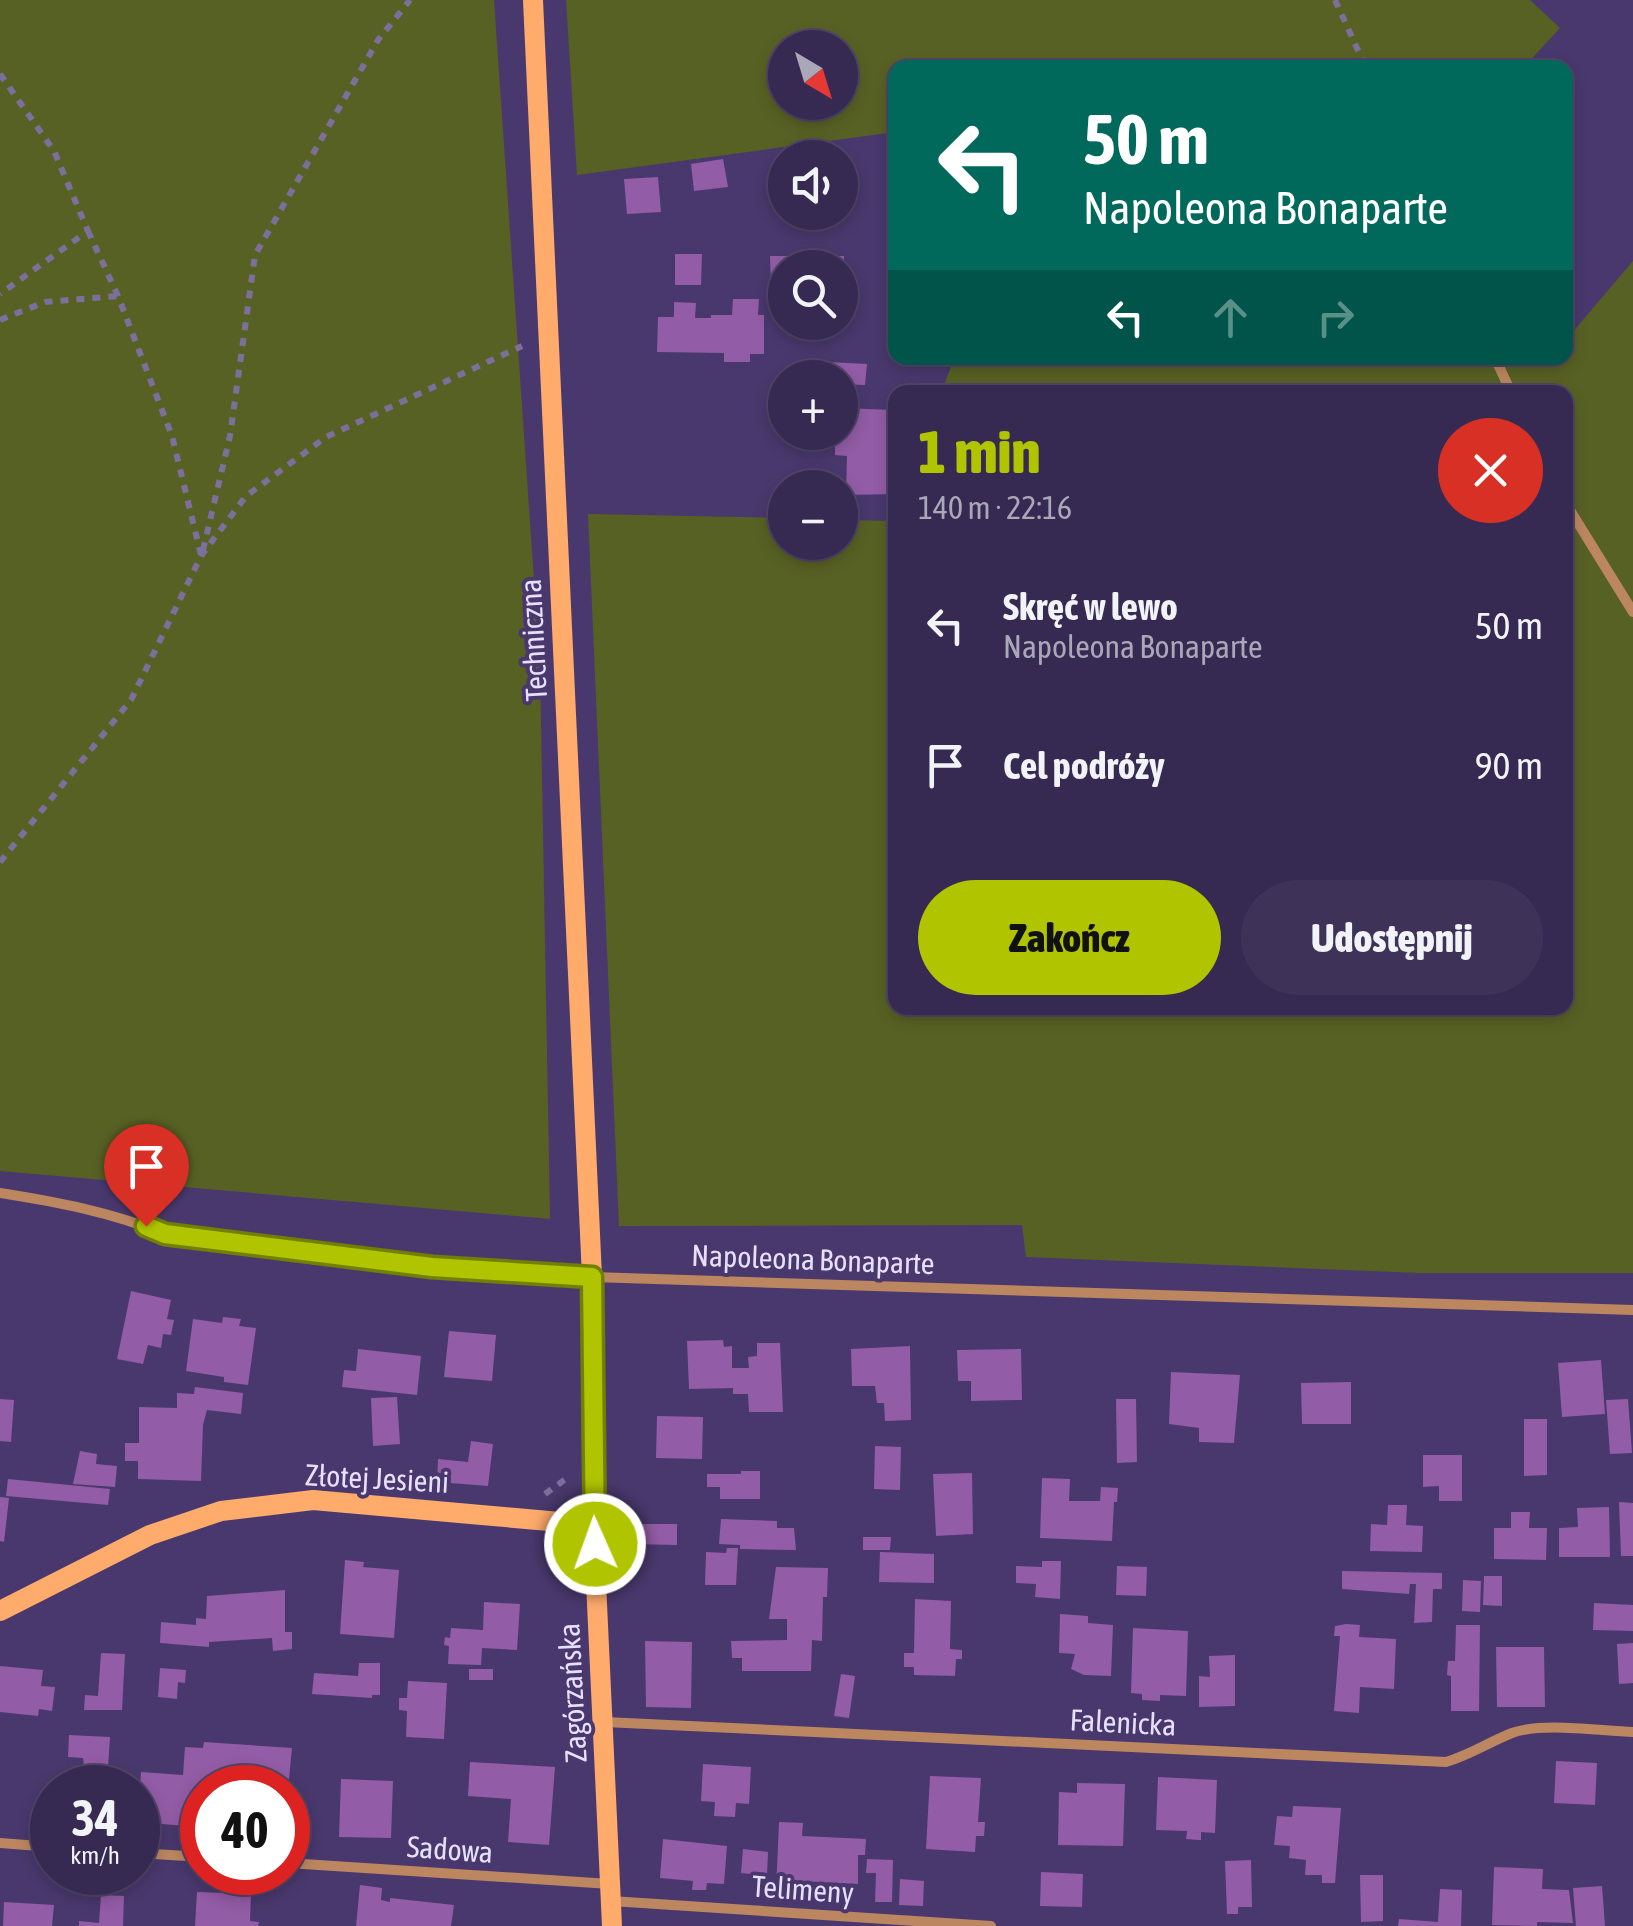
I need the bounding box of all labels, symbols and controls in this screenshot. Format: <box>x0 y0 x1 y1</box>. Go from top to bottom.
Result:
north arrow <box>768 30 858 120</box>
map controls <box>768 30 858 560</box>
text: 50 m <box>1083 99 1209 179</box>
icon: left <box>918 100 1048 230</box>
button: sound <box>768 140 858 230</box>
text: Napoleona Bonaparte <box>1083 182 1448 234</box>
button: search <box>768 250 858 340</box>
icon: left <box>1098 290 1153 345</box>
icon: ahead <box>1203 290 1258 345</box>
icon: right <box>1308 290 1363 345</box>
button: + <box>768 360 858 450</box>
text: 1 min <box>918 417 1041 486</box>
button: close <box>1438 418 1543 523</box>
button: − <box>768 470 858 560</box>
text: 140 m · 22:16 <box>918 489 1072 526</box>
street label: Techniczna <box>513 578 553 702</box>
text: Skręć w lewo <box>1003 585 1178 628</box>
icon: left <box>918 598 973 653</box>
text: 50 m <box>1475 604 1543 647</box>
text: Napoleona Bonaparte <box>1003 628 1263 665</box>
icon: arrive <box>918 738 973 793</box>
text: Cel podróży <box>1003 744 1165 787</box>
text: 90 m <box>1475 744 1543 787</box>
button: Zakończ <box>918 880 1221 995</box>
button: Udostępnij <box>1241 880 1543 995</box>
pin <box>104 1124 189 1227</box>
icon: arrive <box>119 1139 174 1194</box>
street label: Napoleona Bonaparte <box>691 1238 935 1280</box>
street label: Złotej Jesieni <box>304 1457 450 1499</box>
position arrow <box>543 1492 647 1596</box>
street label: Zagórzańska <box>551 1622 593 1764</box>
street label: Falenicka <box>1069 1702 1177 1742</box>
speed limit sign: 40 <box>180 1765 310 1895</box>
text: 34 <box>71 1789 118 1847</box>
street label: Sadowa <box>406 1829 494 1869</box>
text: km/h <box>70 1841 120 1869</box>
street label: Telimeny <box>751 1868 855 1910</box>

